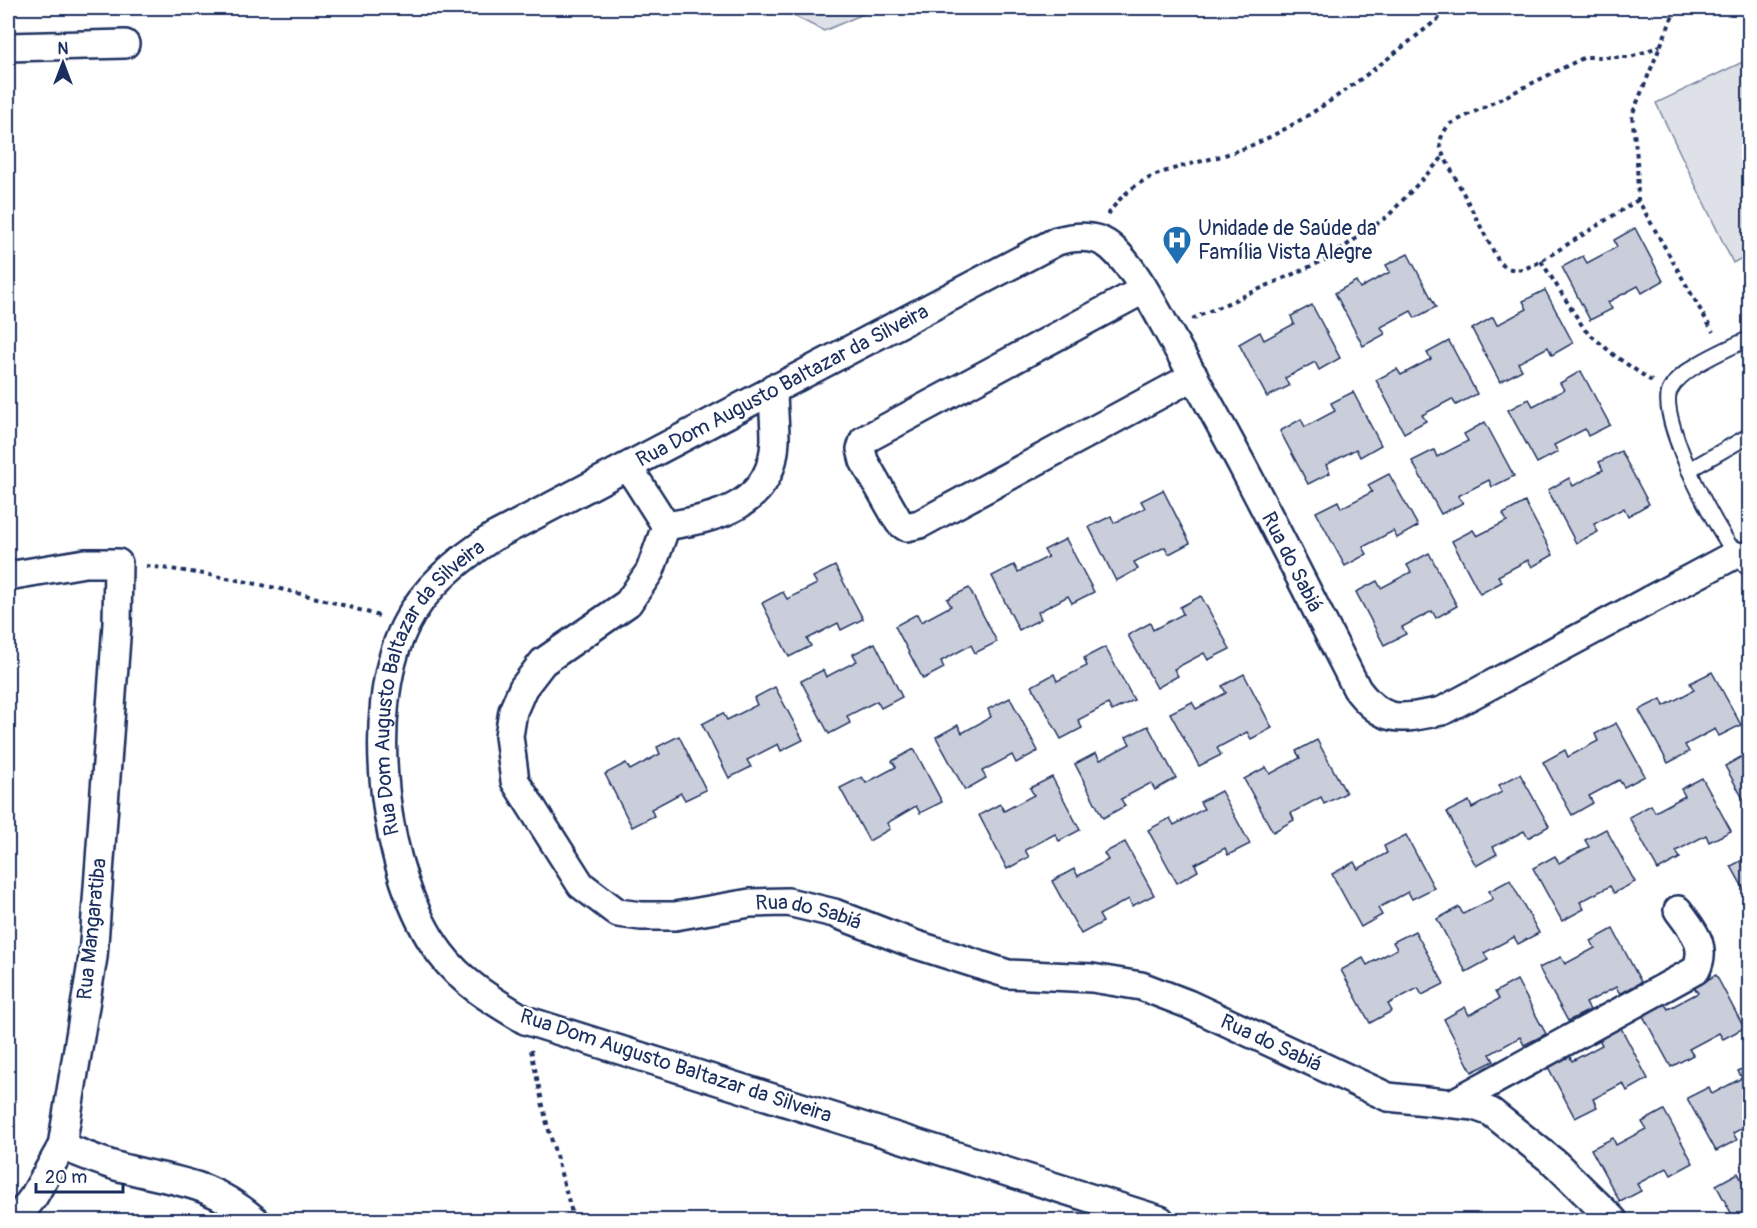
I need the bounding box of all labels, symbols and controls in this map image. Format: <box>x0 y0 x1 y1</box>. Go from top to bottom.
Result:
north arrow <box>33 33 93 93</box>
text: N <box>58 39 69 59</box>
place label: Unidade de Saúde da Família Vista Alegre <box>1198 215 1377 266</box>
hospital icon: Unidade de Saúde da Família Vista Alegre <box>1161 224 1193 266</box>
street label: Rua Dom Augusto Baltazar da Silveira <box>631 297 933 473</box>
street label: Rua do Sabiá <box>1255 507 1329 616</box>
street label: Rua Dom Augusto Baltazar da Silveira <box>369 533 490 838</box>
street label: Rua Mangaratiba <box>71 857 113 1001</box>
street label: Rua do Sabiá <box>755 889 866 936</box>
street label: Rua Dom Augusto Baltazar da Silveira <box>517 1003 835 1129</box>
street label: Rua do Sabiá <box>1216 1008 1326 1078</box>
scale bar <box>36 1156 123 1194</box>
text: 20 m <box>45 1166 87 1189</box>

